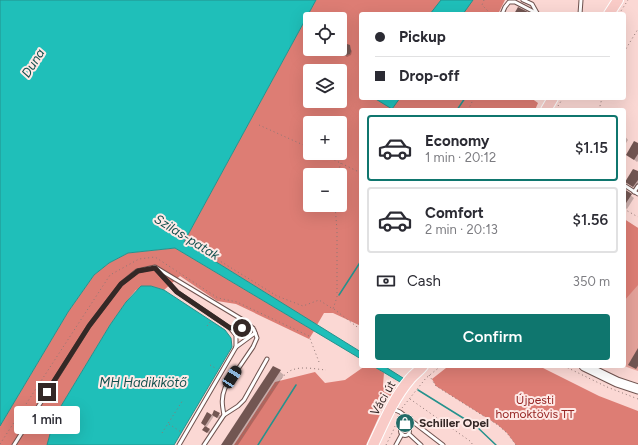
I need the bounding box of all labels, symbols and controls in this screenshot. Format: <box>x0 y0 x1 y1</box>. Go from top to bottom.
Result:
map controls <box>303 12 347 212</box>
button: locate <box>303 12 347 56</box>
text: Pickup <box>399 28 446 46</box>
water label: Duna <box>18 46 48 80</box>
button: layers <box>303 64 347 108</box>
text: Drop-off <box>399 67 460 85</box>
button: + <box>303 116 347 160</box>
icon: car <box>377 130 413 166</box>
text: Economy <box>425 132 490 150</box>
text: $1.15 <box>575 139 608 157</box>
text: 1 min · 20:12 <box>425 150 496 165</box>
button: − <box>303 168 347 212</box>
icon: car <box>377 202 413 238</box>
text: Comfort <box>425 204 484 222</box>
water label: Szilas-patak <box>152 211 223 263</box>
text: $1.56 <box>573 211 608 229</box>
text: 2 min · 20:13 <box>425 222 498 237</box>
icon: cash <box>375 270 397 292</box>
text: Cash <box>407 272 441 290</box>
text: 350 m <box>573 274 610 289</box>
button: Confirm <box>375 314 610 360</box>
route start <box>233 319 251 337</box>
car <box>220 364 244 390</box>
water label: MH Hadikikötő <box>99 375 187 390</box>
street label: Váci út <box>368 378 399 418</box>
route end <box>38 383 56 401</box>
park label: Újpesti homoktövis TT <box>496 393 575 421</box>
callout: 1 min <box>14 406 80 434</box>
text: 1 min <box>32 412 62 427</box>
shop icon: Schiller Opel <box>394 412 416 434</box>
place label: Schiller Opel <box>419 416 489 430</box>

